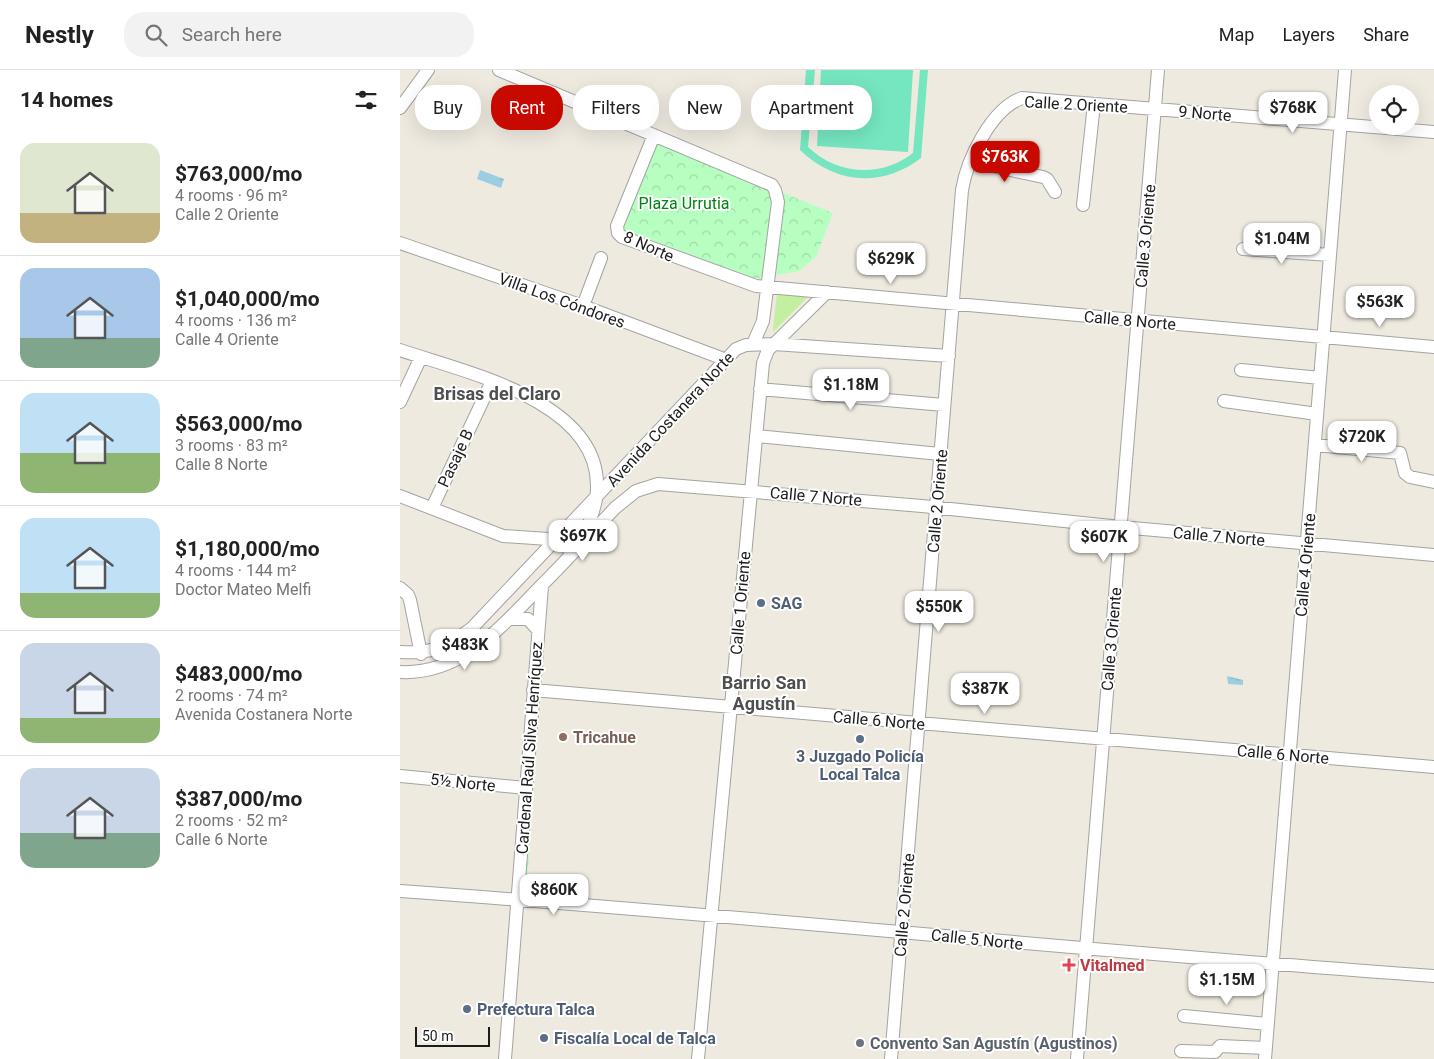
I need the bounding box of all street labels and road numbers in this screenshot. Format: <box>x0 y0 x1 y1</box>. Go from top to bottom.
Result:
street label: Calle 2 Oriente <box>1024 92 1128 117</box>
street label: 9 Norte <box>1178 102 1232 125</box>
street label: Calle 3 Oriente <box>1132 184 1159 289</box>
street label: 8 Norte <box>621 227 677 266</box>
street label: Villa Los Cóndores <box>496 269 628 332</box>
street label: Calle 8 Norte <box>1083 307 1177 334</box>
street label: Avenida Costanera Norte <box>603 348 738 491</box>
street label: Pasaje B <box>434 426 477 490</box>
street label: Calle 2 Oriente <box>924 449 951 554</box>
street label: Calle 7 Norte <box>769 483 863 510</box>
street label: Calle 4 Oriente <box>1292 513 1319 618</box>
street label: Calle 7 Norte <box>1172 523 1266 550</box>
street label: Calle 1 Oriente <box>727 551 754 656</box>
street label: Calle 3 Oriente <box>1098 587 1125 692</box>
street label: Cardenal Raúl Silva Henríquez <box>513 641 546 855</box>
street label: Calle 6 Norte <box>832 707 926 734</box>
street label: Calle 6 Norte <box>1236 741 1330 768</box>
street label: 5½ Norte <box>429 770 496 795</box>
street label: Calle 2 Oriente <box>891 853 918 958</box>
street label: Calle 5 Norte <box>930 925 1024 954</box>

